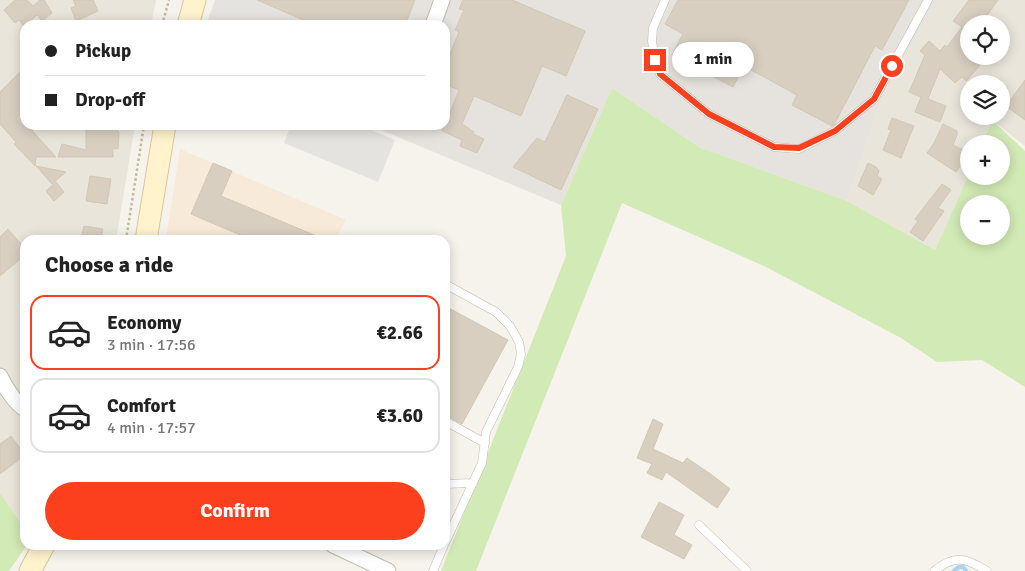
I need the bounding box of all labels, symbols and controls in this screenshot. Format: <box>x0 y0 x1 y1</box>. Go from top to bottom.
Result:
map controls <box>960 15 1010 245</box>
button: locate <box>960 15 1010 65</box>
text: Pickup <box>75 39 131 63</box>
callout: 1 min <box>672 42 755 78</box>
route end <box>644 49 666 71</box>
text: 1 min <box>694 49 732 69</box>
route start <box>881 55 903 77</box>
button: layers <box>960 75 1010 125</box>
text: Drop-off <box>75 88 145 112</box>
button: + <box>960 135 1010 185</box>
button: − <box>960 195 1010 245</box>
text: Choose a ride <box>45 251 173 278</box>
icon: car <box>47 310 92 355</box>
text: Economy <box>107 311 181 335</box>
text: €2.66 <box>377 321 423 345</box>
text: 3 min · 17:56 <box>107 335 196 355</box>
icon: car <box>47 393 92 438</box>
text: Comfort <box>107 394 176 418</box>
text: €3.60 <box>377 404 423 428</box>
text: 4 min · 17:57 <box>107 418 196 438</box>
button: Confirm <box>45 482 425 540</box>

